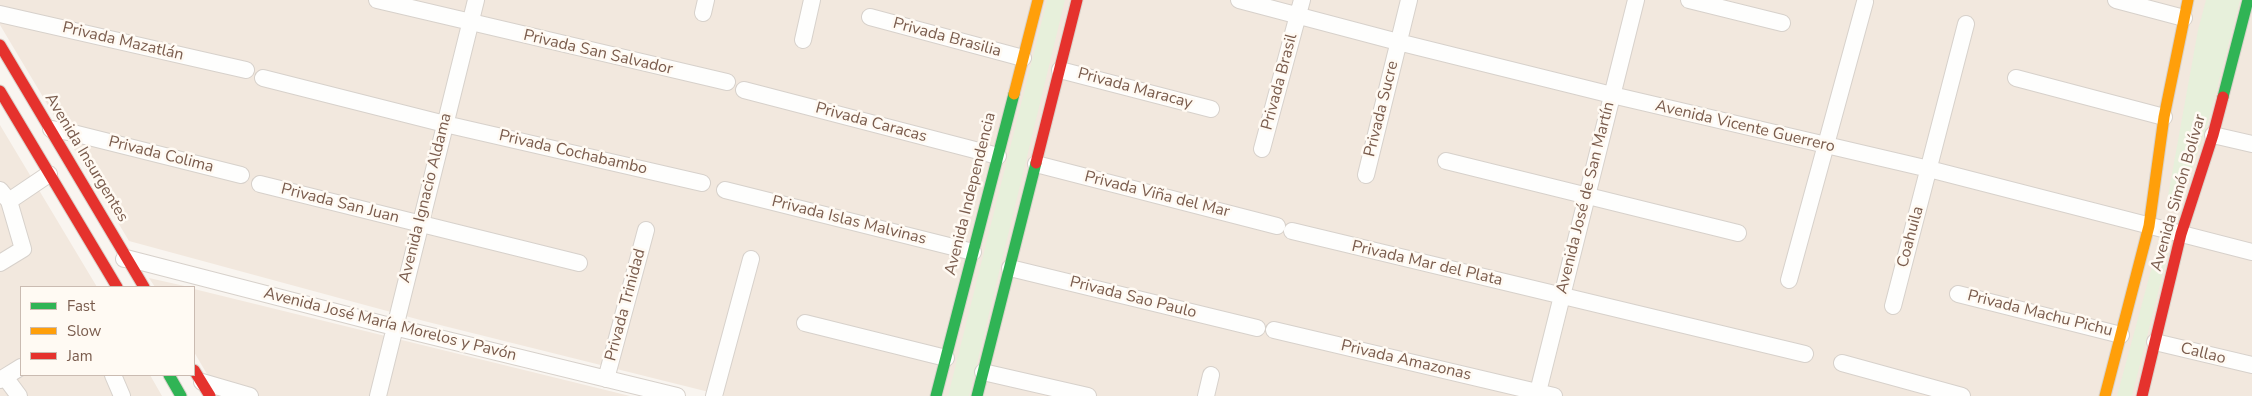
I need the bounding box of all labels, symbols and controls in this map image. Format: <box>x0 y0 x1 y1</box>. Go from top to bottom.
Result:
street label: Privada Brasilia <box>891 14 1003 62</box>
street label: Privada Mazatlán <box>61 19 185 65</box>
street label: Privada San Salvador <box>521 26 675 80</box>
street label: Privada Brasil <box>1258 32 1302 132</box>
street label: Privada Sucre <box>1361 59 1403 159</box>
street label: Privada Maracay <box>1075 64 1195 114</box>
street label: Avenida Insurgentes <box>40 90 132 226</box>
street label: Avenida Vicente Guerrero <box>1653 97 1837 157</box>
street label: Privada Caracas <box>813 99 929 147</box>
street label: Avenida José de San Martín <box>1553 100 1619 296</box>
street label: Avenida Ignacio Aldama <box>396 111 456 285</box>
street label: Avenida Independencia <box>941 111 1001 277</box>
street label: Avenida Simón Bolívar <box>2147 112 2211 274</box>
street label: Privada Cochabambo <box>497 127 649 179</box>
street label: Privada Colima <box>106 133 216 177</box>
street label: Privada Viña del Mar <box>1082 168 1232 222</box>
street label: Privada San Juan <box>279 180 401 228</box>
street label: Privada Islas Malvinas <box>770 192 928 250</box>
street label: Coahuila <box>1894 204 1928 270</box>
street label: Privada Mar del Plata <box>1350 237 1504 291</box>
street label: Privada Trinidad <box>602 247 650 363</box>
street label: Privada Sao Paulo <box>1068 273 1198 323</box>
street label: Avenida José María Morelos y Pavón <box>262 284 518 366</box>
legend <box>20 286 195 376</box>
street label: Privada Machu Pichu <box>1965 287 2115 341</box>
text: Fast <box>67 296 95 316</box>
text: Slow <box>67 321 101 341</box>
street label: Privada Amazonas <box>1339 337 1473 385</box>
street label: Callao <box>2178 339 2228 369</box>
text: Jam <box>67 346 93 366</box>

